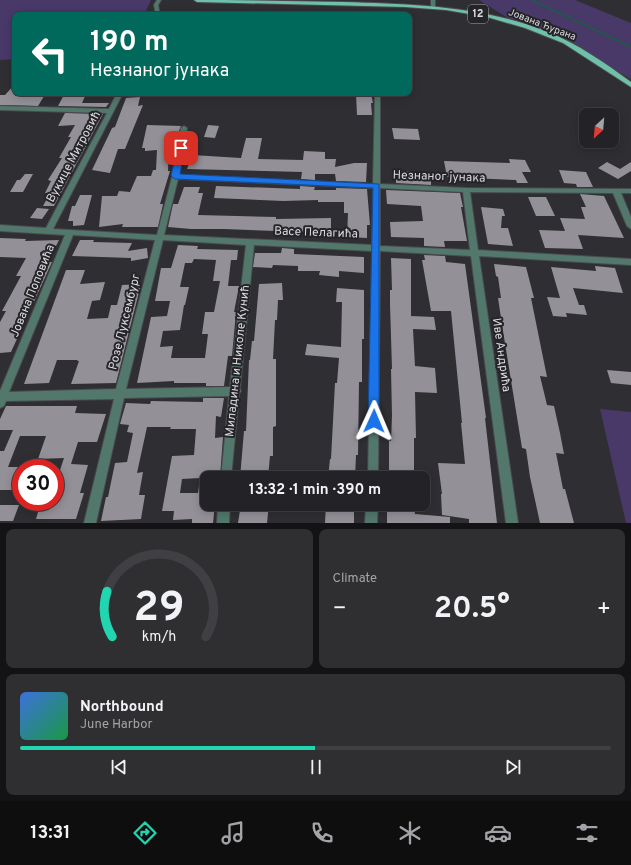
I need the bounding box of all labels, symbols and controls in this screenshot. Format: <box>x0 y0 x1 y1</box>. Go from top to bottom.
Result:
road number: 12 <box>468 5 488 23</box>
street label: Јована Ђурана <box>506 6 578 44</box>
text: 190 m <box>90 25 168 61</box>
icon: left <box>24 28 76 80</box>
text: Незнаног јунака <box>90 60 229 83</box>
north arrow <box>579 108 619 148</box>
map controls <box>579 108 619 148</box>
street label: Вукице Митровић <box>43 109 105 205</box>
pin <box>164 131 198 165</box>
icon: arrive <box>170 137 192 159</box>
street label: Незнаног јунака <box>392 167 486 187</box>
street label: Васе Пелагића <box>274 224 358 242</box>
street label: Јована Поповића <box>7 242 59 340</box>
street label: Розе Луксембург <box>105 272 145 372</box>
street label: Миладина и Николе Кунић <box>222 284 254 438</box>
street label: Иве Андрића <box>488 317 514 393</box>
position arrow <box>353 400 395 442</box>
speed limit sign: 30 <box>12 459 64 511</box>
text: 13:32 · 1 min · 390 m <box>249 481 381 500</box>
text: Climate <box>333 571 377 587</box>
text: 29 <box>134 582 185 635</box>
text: 20.5° <box>434 591 510 628</box>
text: − <box>333 596 347 623</box>
text: + <box>597 596 611 623</box>
text: km/h <box>142 627 177 645</box>
text: Northbound <box>80 698 164 717</box>
text: June Harbor <box>80 717 153 733</box>
icon: previous <box>108 756 130 778</box>
icon: pause <box>305 756 327 778</box>
icon: next <box>502 756 524 778</box>
icon: directions <box>131 819 159 847</box>
icon: music <box>219 819 247 847</box>
icon: phone <box>308 819 336 847</box>
icon: climate <box>396 819 424 847</box>
icon: car <box>484 819 512 847</box>
icon: filters <box>573 819 601 847</box>
text: 13:31 <box>30 822 71 845</box>

